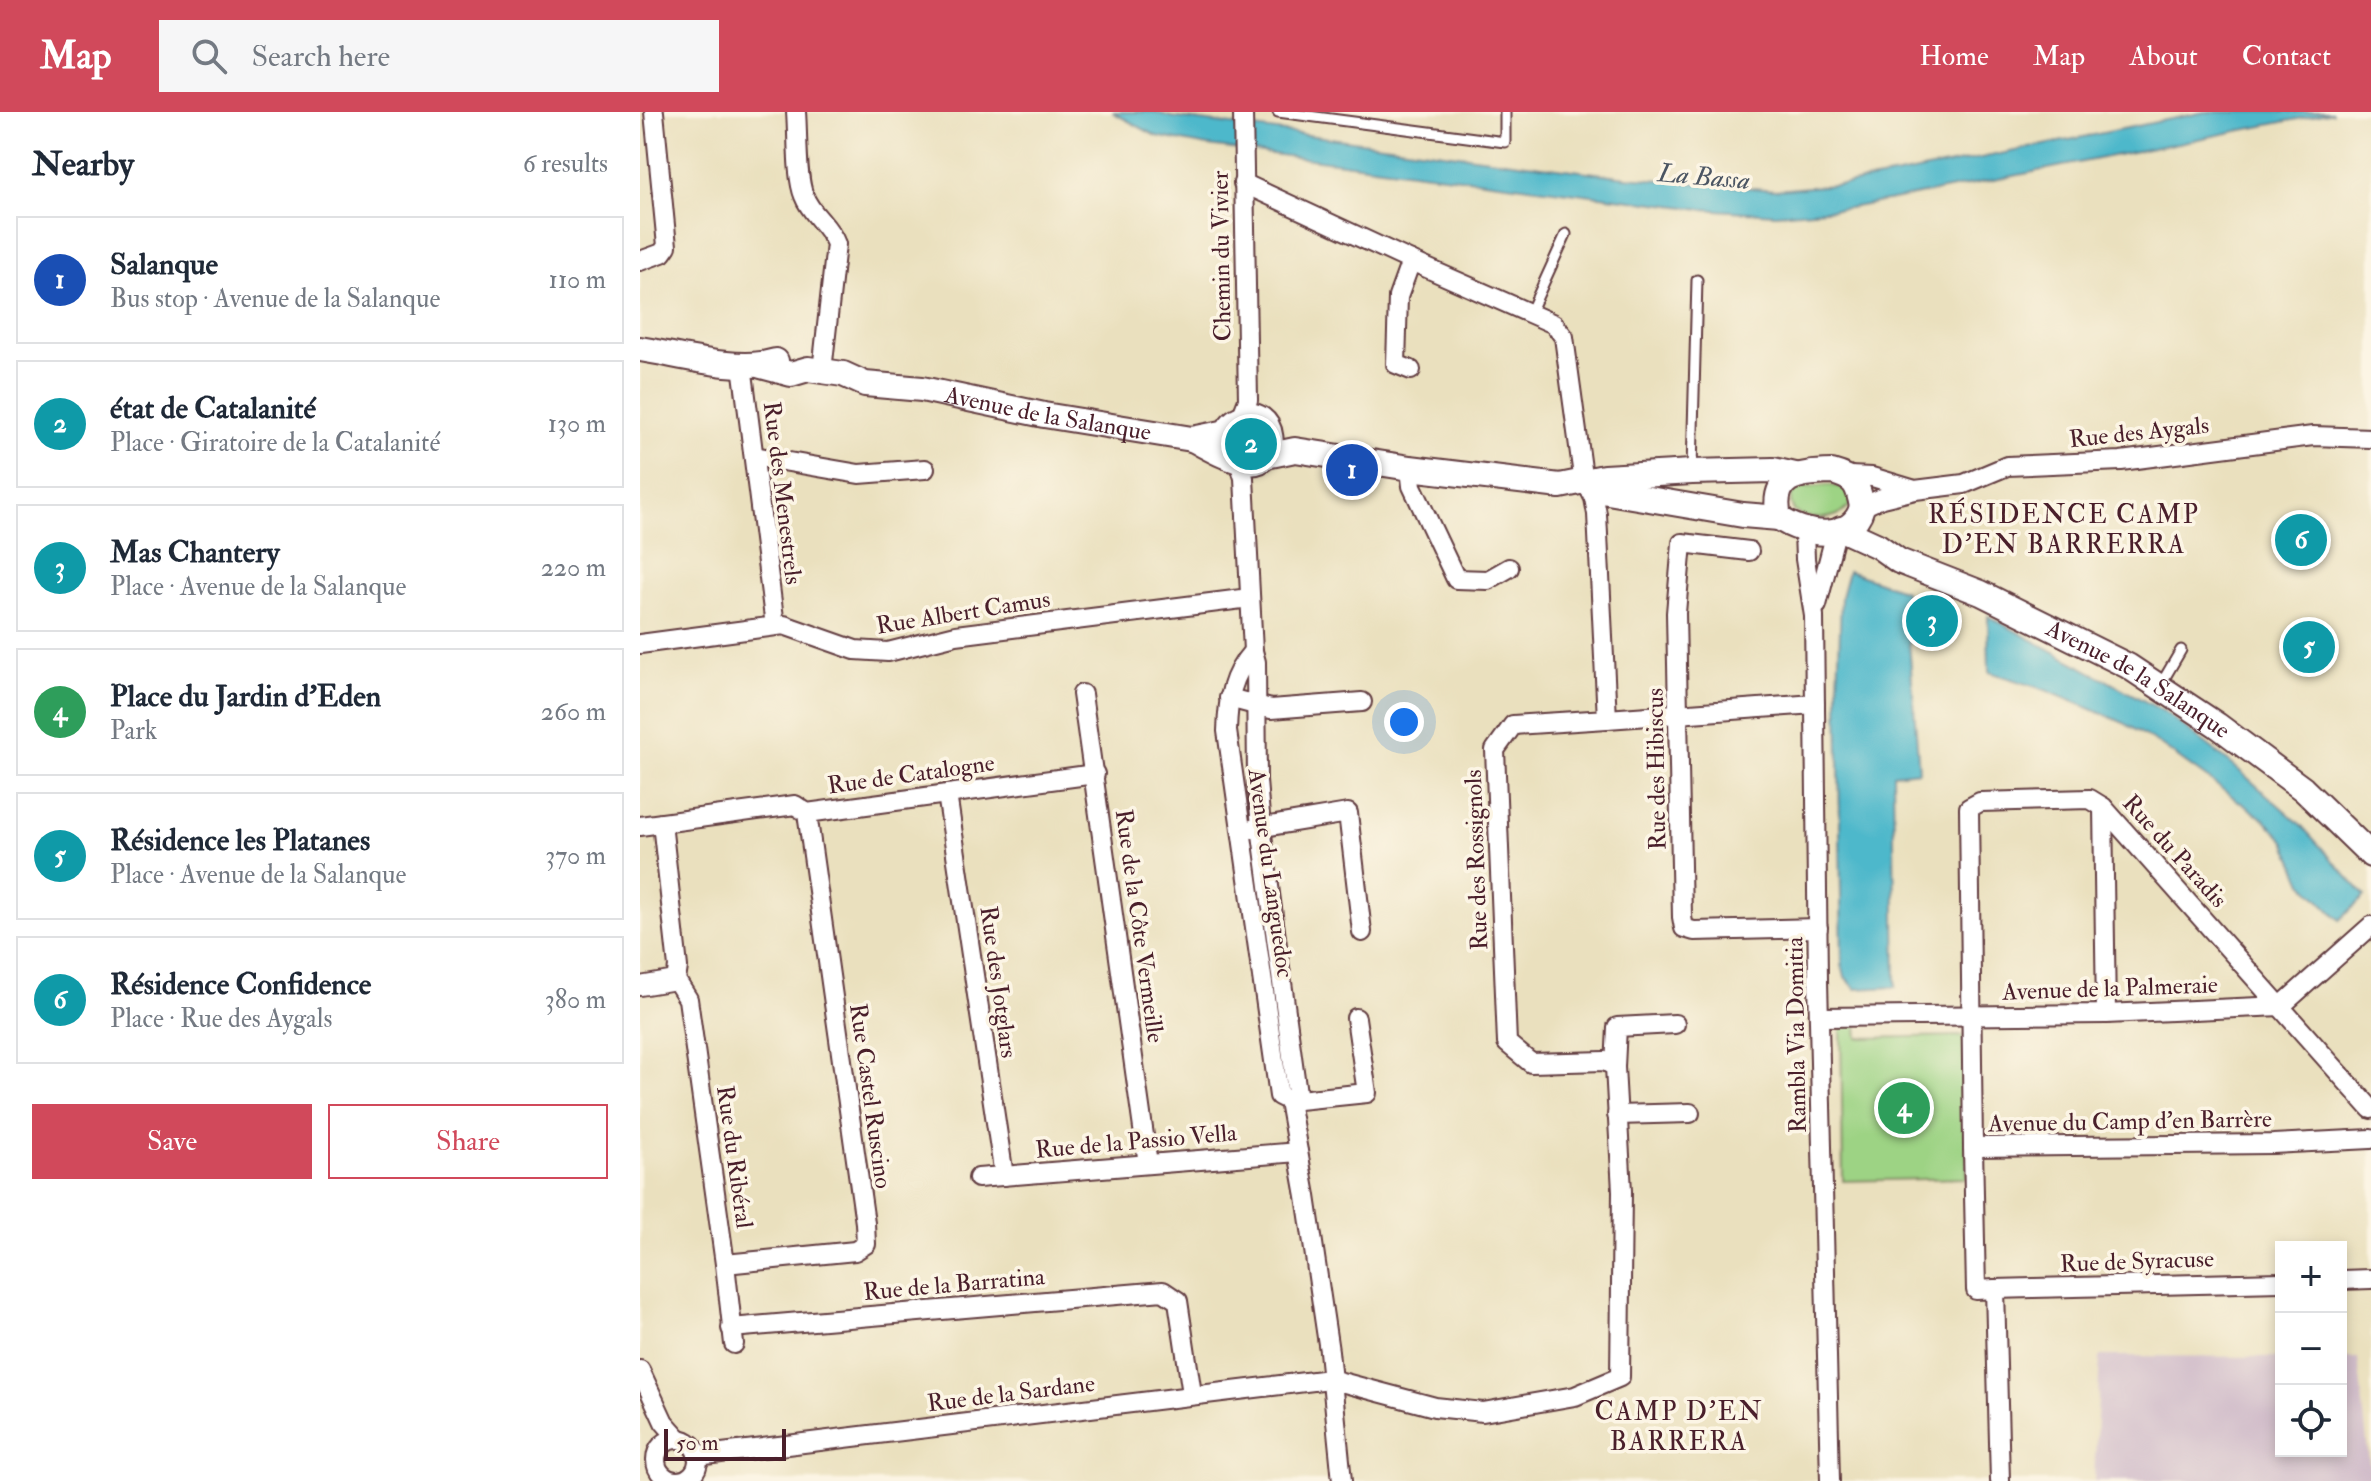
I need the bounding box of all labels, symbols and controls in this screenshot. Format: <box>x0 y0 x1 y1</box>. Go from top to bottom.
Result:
search box <box>159 20 719 92</box>
text: Map <box>40 32 111 80</box>
icon: search <box>187 34 231 78</box>
text: Search here <box>251 38 390 75</box>
text: Home <box>1919 39 1989 74</box>
text: Map <box>2033 39 2085 74</box>
text: About <box>2129 39 2198 74</box>
text: Contact <box>2242 39 2331 74</box>
text: Nearby <box>32 143 134 186</box>
text: 6 results <box>523 148 608 180</box>
water label: La Bassa <box>1656 157 1751 197</box>
street label: Chemin du Vivier <box>1205 170 1238 342</box>
text: Salanque <box>110 246 218 283</box>
text: 1 <box>55 264 65 296</box>
text: 110 m <box>549 264 606 296</box>
text: Bus stop · Avenue de la Salanque <box>110 283 440 315</box>
street label: Avenue de la Salanque <box>941 379 1153 448</box>
text: état de Catalanité <box>110 390 316 427</box>
street label: Rue des Menestrels <box>756 400 809 586</box>
text: 2 <box>53 408 67 440</box>
text: 130 m <box>548 408 606 440</box>
street label: Rue des Aygals <box>2067 410 2211 455</box>
pin: 2 <box>1225 414 1277 474</box>
text: Place · Giratoire de la Catalanité <box>110 427 440 459</box>
pin: 1 <box>1326 440 1378 500</box>
district label: RÉSIDENCE CAMP D'EN BARRERRA <box>1928 497 2200 561</box>
pin: 6 <box>2275 510 2327 570</box>
text: Mas Chantery <box>110 534 280 571</box>
text: 3 <box>55 552 65 584</box>
text: 220 m <box>541 552 606 584</box>
text: Place · Avenue de la Salanque <box>110 571 406 603</box>
street label: Rue Albert Camus <box>874 583 1052 642</box>
pin: 3 <box>1906 591 1958 651</box>
street label: Avenue de la Salanque <box>2040 612 2236 746</box>
pin: 5 <box>2283 617 2335 677</box>
text: Place du Jardin d'Eden <box>110 678 381 715</box>
street label: Rue des Hibiscus <box>1640 688 1673 850</box>
text: 4 <box>53 696 67 728</box>
text: 260 m <box>541 696 606 728</box>
your location <box>1384 702 1424 742</box>
text: Park <box>110 715 157 747</box>
street label: Rue de Catalogne <box>826 747 996 802</box>
street label: Avenue du Languedoc <box>1240 765 1301 980</box>
street label: Rue des Rossignols <box>1458 769 1495 951</box>
street label: Rue du Paradis <box>2116 788 2234 915</box>
street label: Rue de la Côte Vermeille <box>1108 807 1171 1045</box>
text: Résidence les Platanes <box>110 822 370 859</box>
text: 5 <box>54 840 66 872</box>
text: 370 m <box>545 840 606 872</box>
text: Place · Avenue de la Salanque <box>110 859 406 891</box>
street label: Rue des Jotglars <box>972 904 1025 1060</box>
street label: Rambla Via Domitia <box>1779 935 1814 1133</box>
text: Résidence Confidence <box>110 966 371 1003</box>
street label: Avenue de la Palmeraie <box>2001 969 2218 1008</box>
text: 6 <box>53 984 67 1016</box>
text: 380 m <box>545 984 606 1016</box>
street label: Rue Castel Ruscino <box>842 1002 899 1191</box>
text: Place · Rue des Aygals <box>110 1003 332 1035</box>
pin: 4 <box>1878 1078 1930 1138</box>
street label: Rue du Ribéral <box>709 1084 760 1231</box>
button: Save <box>32 1104 312 1179</box>
button: Share <box>328 1104 608 1179</box>
street label: Avenue du Camp d'en Barrère <box>1987 1104 2272 1139</box>
street label: Rue de la Passio Vella <box>1034 1117 1239 1166</box>
map controls <box>2275 1241 2347 1457</box>
button: + <box>2275 1241 2347 1313</box>
street label: Rue de Syracuse <box>2059 1243 2215 1280</box>
street label: Rue de la Barratina <box>862 1261 1047 1308</box>
button: − <box>2275 1313 2347 1385</box>
street label: Rue de la Sardane <box>926 1368 1097 1419</box>
button: locate <box>2275 1385 2347 1457</box>
district label: CAMP D'EN BARRERA <box>1594 1396 1764 1458</box>
scale bar <box>664 1425 786 1461</box>
text: 50 m <box>676 1429 718 1457</box>

